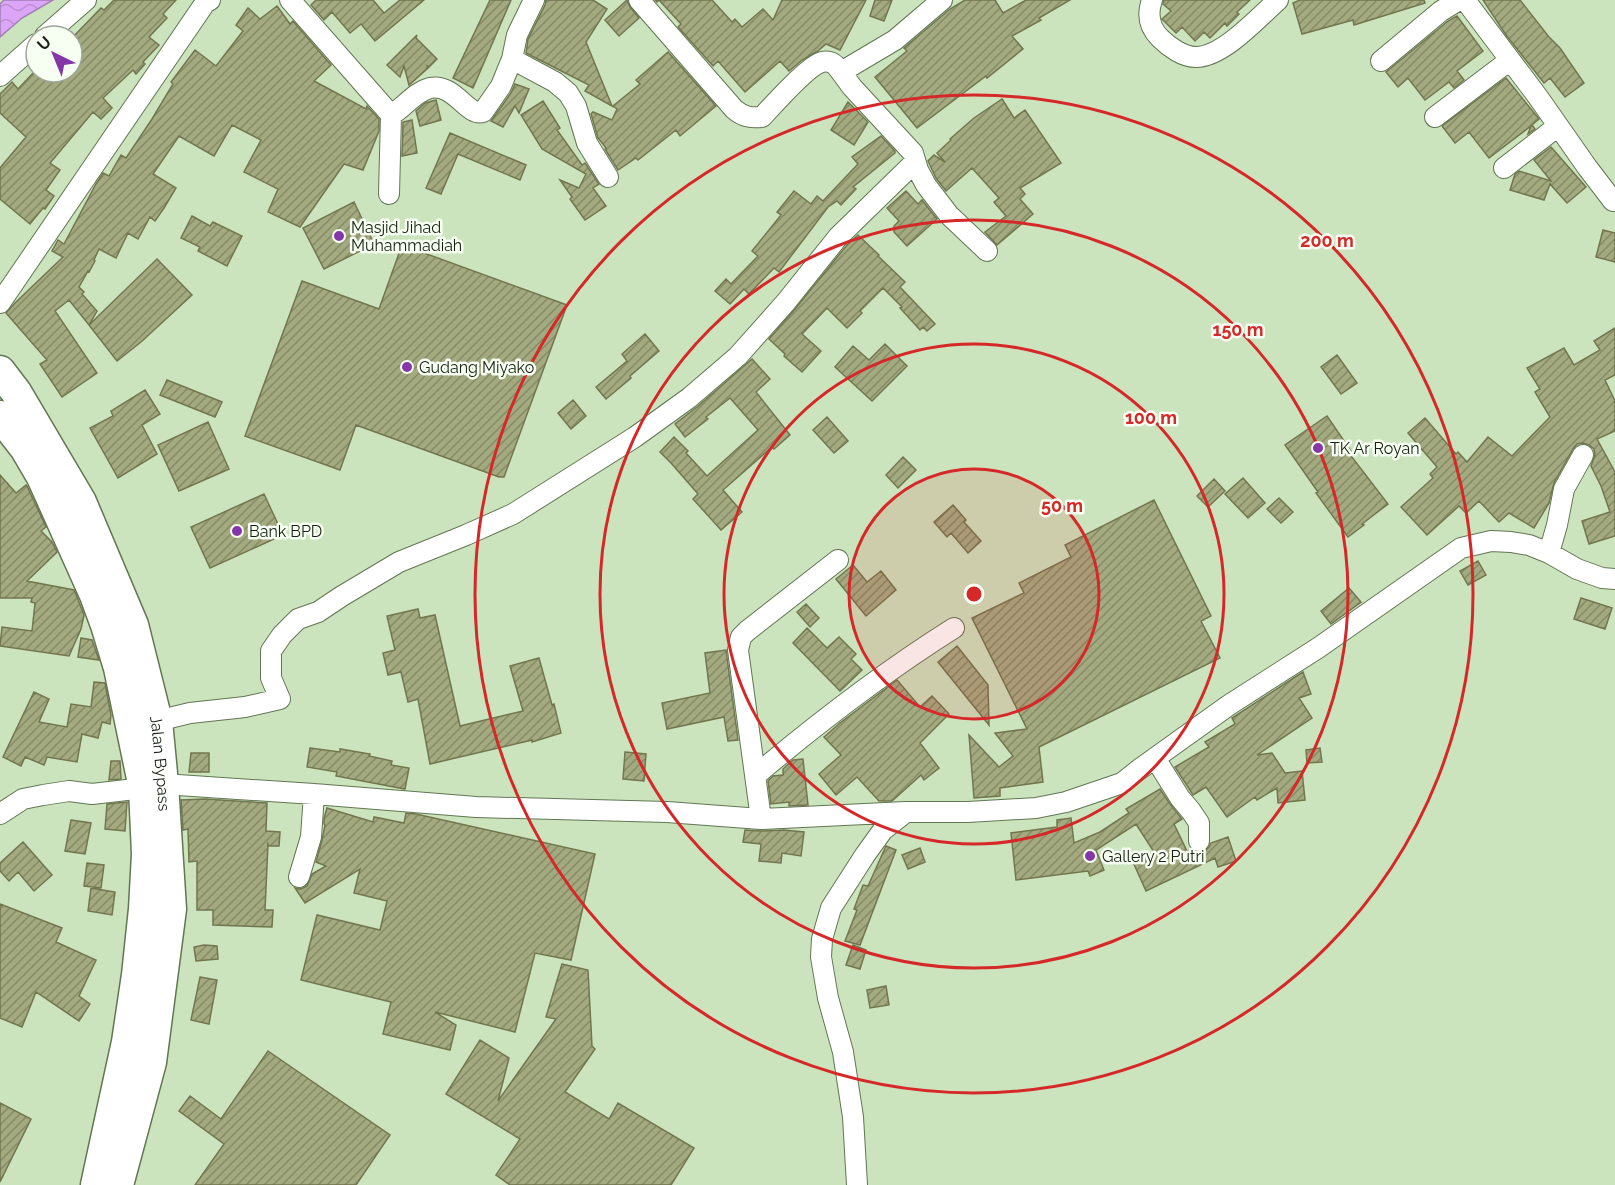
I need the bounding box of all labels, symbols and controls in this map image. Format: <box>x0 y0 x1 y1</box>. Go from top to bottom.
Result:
north arrow <box>24 24 84 84</box>
text: U <box>33 32 55 54</box>
place label: Masjid Jihad Muhammadiah <box>351 218 462 255</box>
marker: Masjid Jihad Muhammadiah <box>332 229 346 243</box>
text: 200 m <box>1300 230 1354 251</box>
text: 150 m <box>1213 319 1264 340</box>
place label: Gudang Miyako <box>419 358 534 377</box>
marker: Gudang Miyako <box>400 360 414 374</box>
text: 100 m <box>1125 407 1177 428</box>
place label: TK Ar Royan <box>1330 439 1420 458</box>
marker: TK Ar Royan <box>1311 441 1325 455</box>
text: 50 m <box>1041 495 1083 516</box>
place label: Bank BPD <box>249 522 322 541</box>
marker: Bank BPD <box>230 524 244 538</box>
centre of rings <box>964 584 984 604</box>
street label: Jalan Bypass <box>146 713 174 812</box>
place label: Gallery 2 Putri <box>1102 847 1205 866</box>
marker: Gallery 2 Putri <box>1083 849 1097 863</box>

